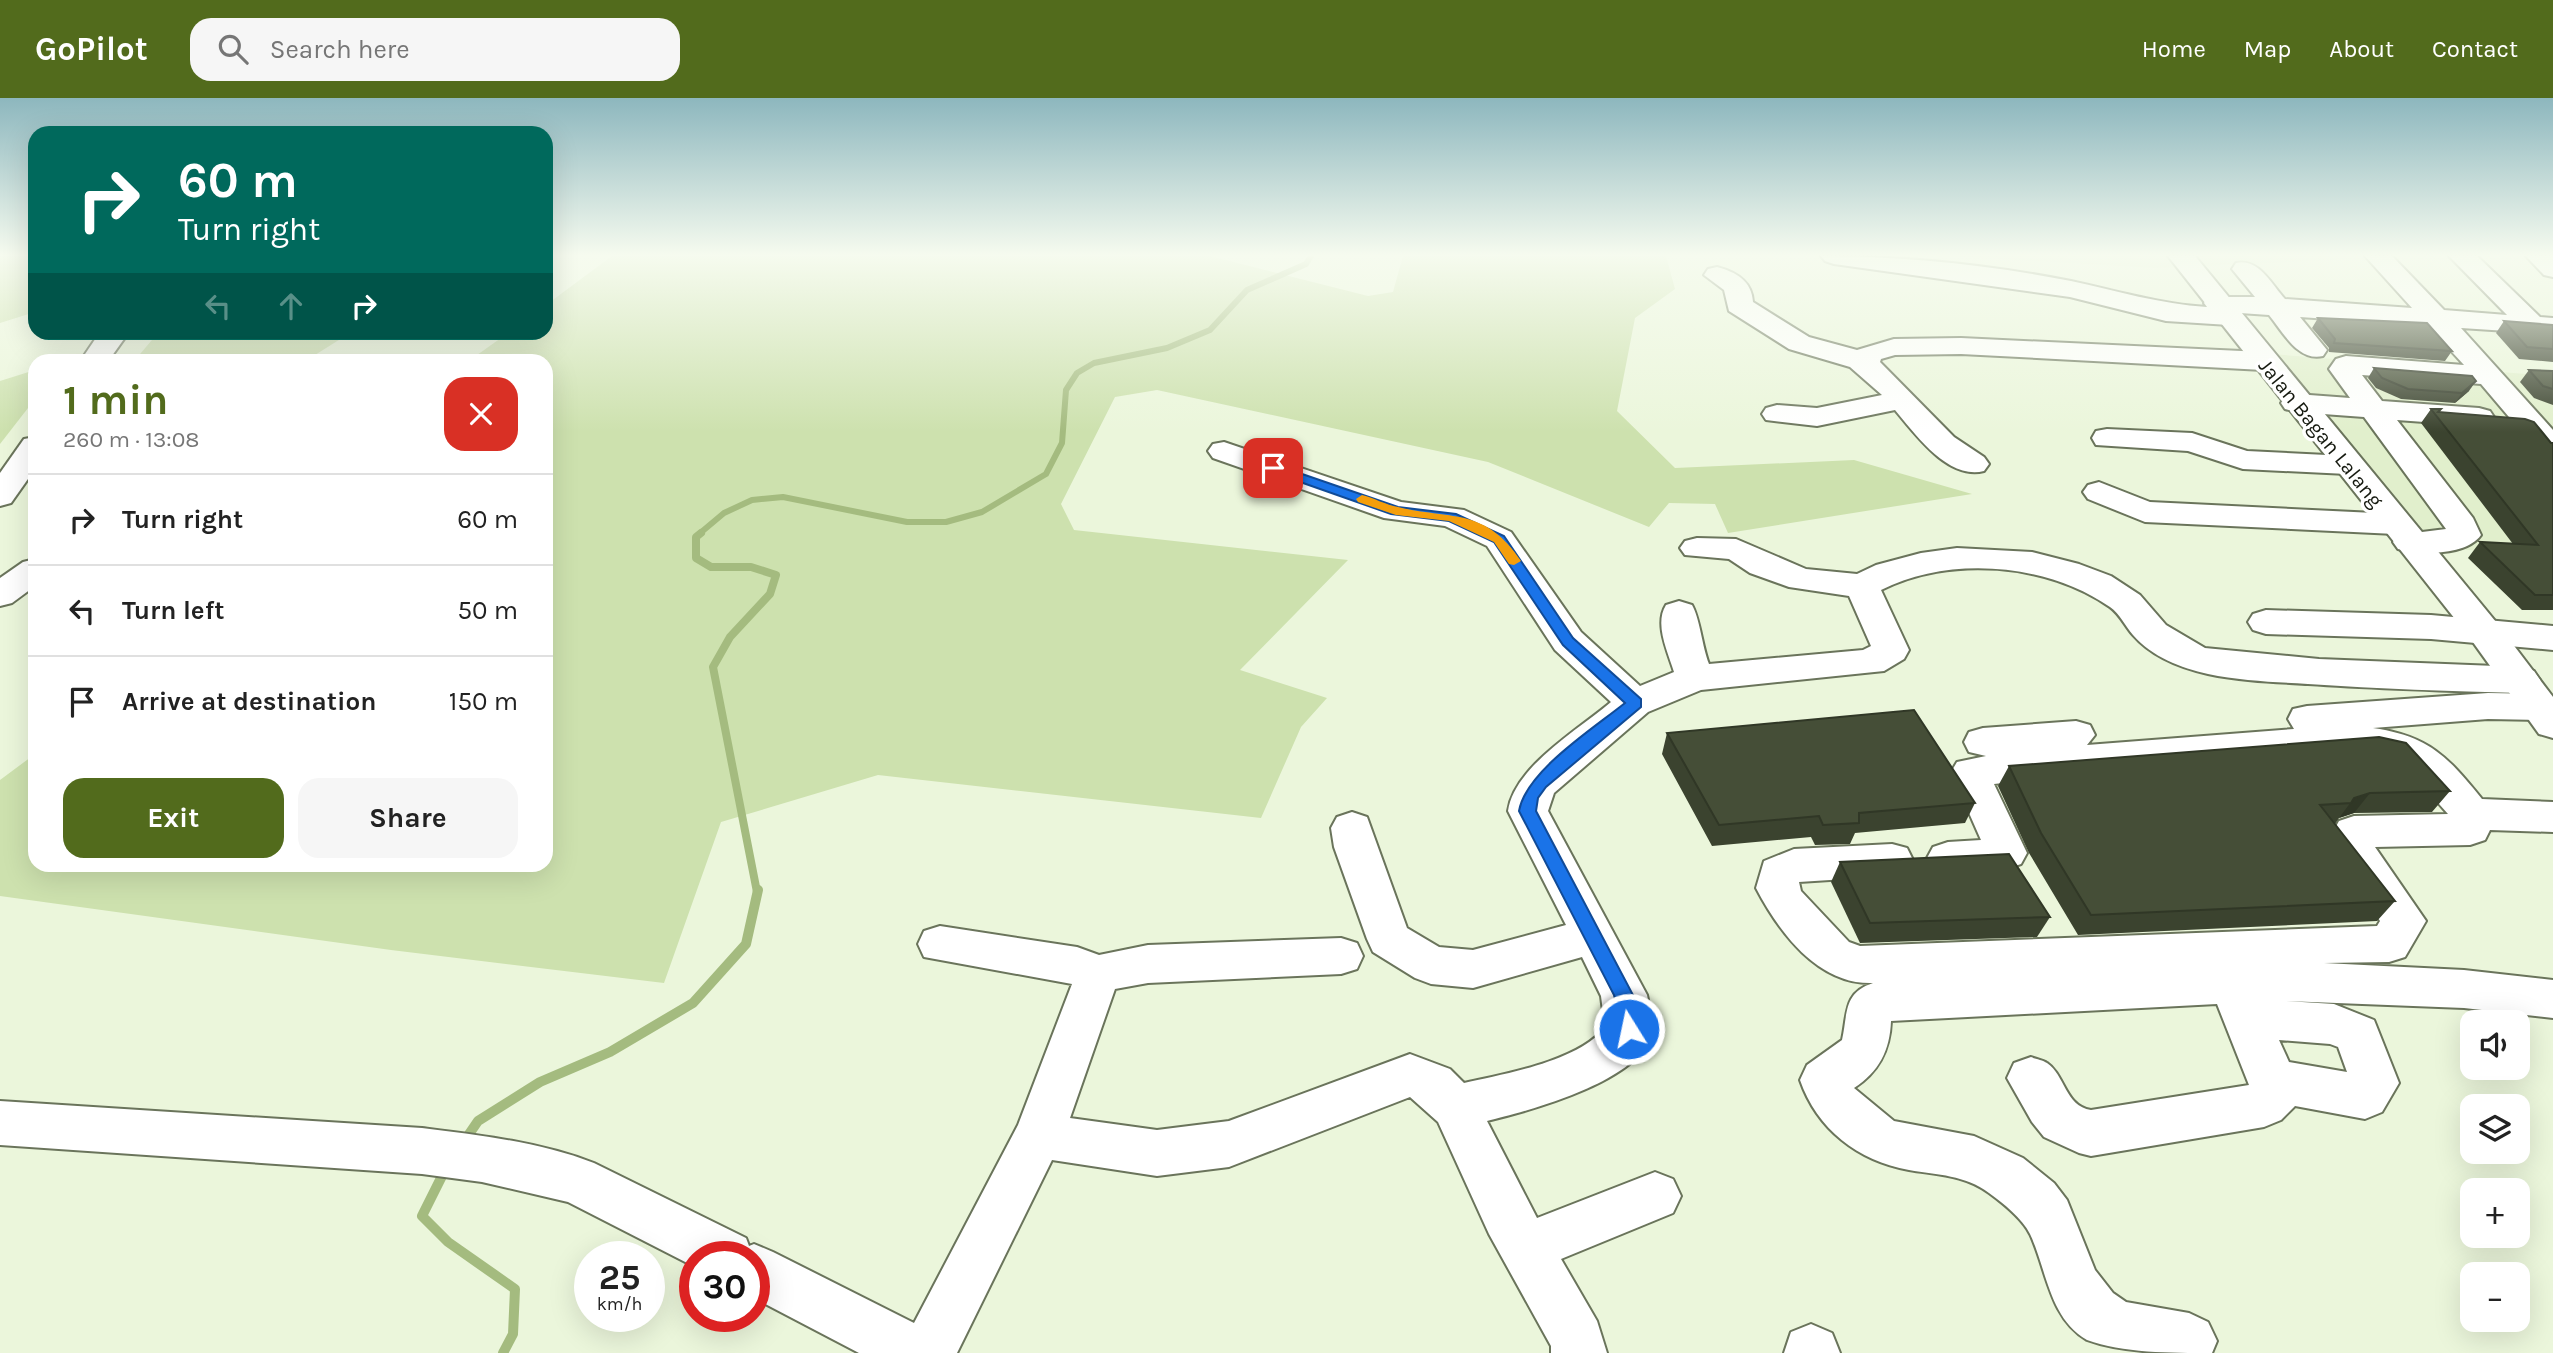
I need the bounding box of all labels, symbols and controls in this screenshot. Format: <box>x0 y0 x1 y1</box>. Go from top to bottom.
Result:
search box <box>190 18 680 81</box>
text: GoPilot <box>35 30 148 68</box>
icon: search <box>214 30 252 68</box>
text: Search here <box>270 34 410 65</box>
text: Home <box>2142 35 2206 63</box>
text: Map <box>2244 35 2291 63</box>
text: About <box>2329 35 2394 63</box>
text: Contact <box>2432 35 2518 63</box>
text: 60 m <box>178 152 298 209</box>
icon: right <box>63 154 154 245</box>
text: Turn right <box>178 211 320 248</box>
icon: left <box>199 287 237 325</box>
icon: ahead <box>272 287 310 325</box>
icon: right <box>345 287 383 325</box>
street label: Jalan Bagan Lalang <box>2254 354 2388 512</box>
text: 1 min <box>63 375 168 425</box>
button: close <box>444 377 518 451</box>
text: 260 m · 13:08 <box>63 426 199 453</box>
pin <box>1243 438 1303 498</box>
icon: arrive <box>1254 449 1292 487</box>
icon: right <box>63 501 101 539</box>
text: Turn right <box>122 504 243 535</box>
text: 60 m <box>457 504 518 535</box>
icon: left <box>63 592 101 630</box>
text: Turn left <box>122 595 224 626</box>
text: 50 m <box>457 595 518 626</box>
icon: arrive <box>63 683 101 721</box>
text: Arrive at destination <box>122 686 376 717</box>
text: 150 m <box>449 686 518 717</box>
button: Exit <box>63 778 284 858</box>
button: Share <box>298 778 518 858</box>
position arrow <box>1592 992 1666 1066</box>
map controls <box>2460 1010 2530 1332</box>
button: sound <box>2460 1010 2530 1080</box>
button: layers <box>2460 1094 2530 1164</box>
button: + <box>2460 1178 2530 1248</box>
speed limit sign: 30 <box>679 1241 770 1332</box>
text: 25 <box>599 1257 640 1298</box>
button: − <box>2460 1262 2530 1332</box>
text: km/h <box>597 1293 642 1315</box>

